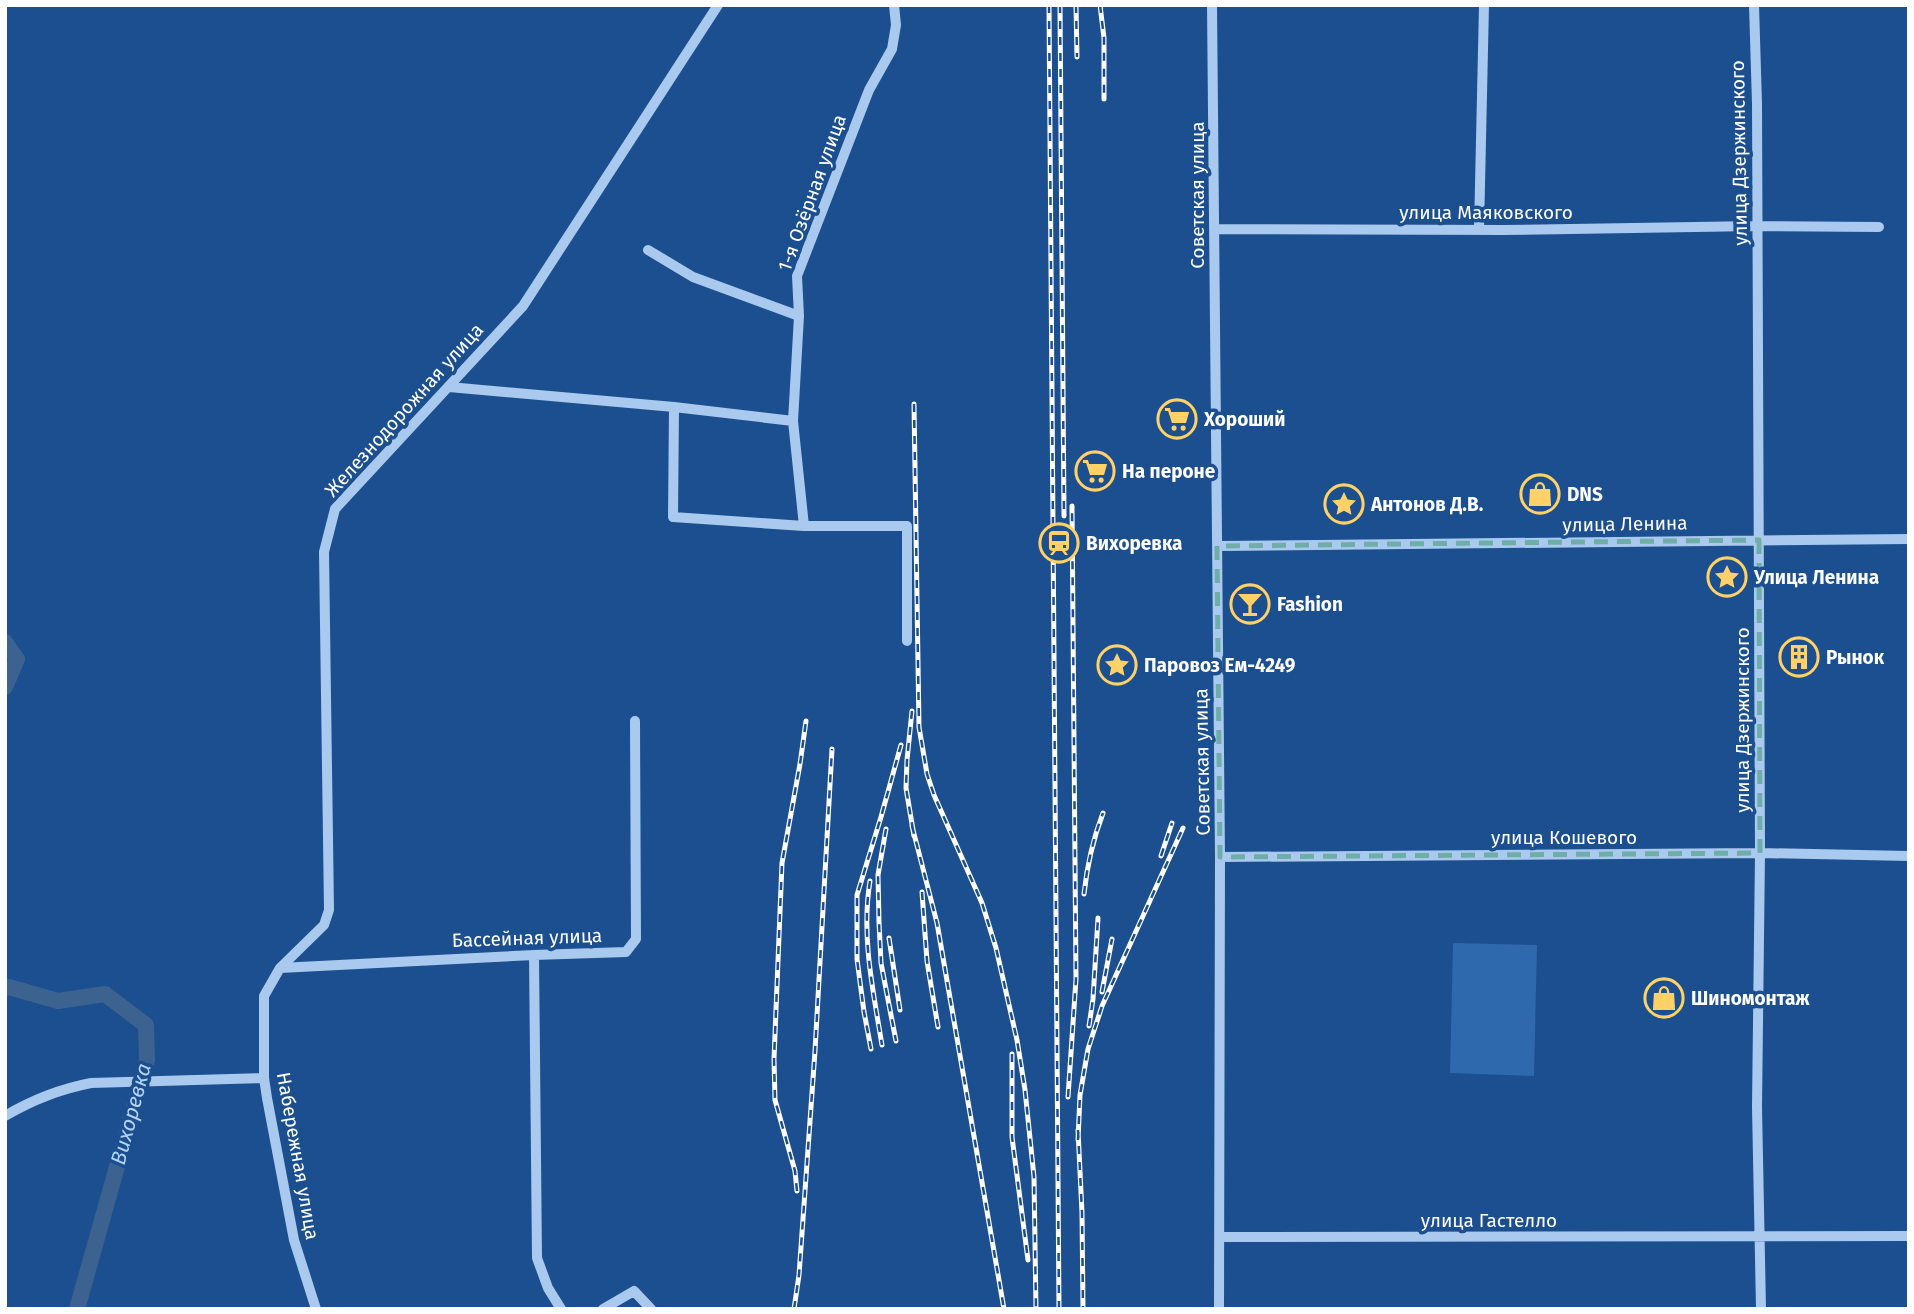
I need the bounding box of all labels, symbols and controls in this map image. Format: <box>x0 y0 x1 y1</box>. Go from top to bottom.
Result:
street label: улица Дзержинского <box>1726 60 1752 246</box>
street label: 1-я Озёрная улица <box>773 111 851 275</box>
street label: Советская улица <box>1186 121 1209 269</box>
street label: улица Маяковского <box>1399 201 1573 224</box>
street label: Железнодорожная улица <box>320 318 488 502</box>
supermarket icon: Хороший <box>1156 398 1198 440</box>
place label: Хороший <box>1203 408 1286 431</box>
supermarket icon: На пероне <box>1074 450 1116 492</box>
place label: На пероне <box>1122 460 1215 483</box>
shop icon: DNS <box>1519 473 1561 515</box>
place icon: Антонов Д.В. <box>1323 483 1365 525</box>
place label: DNS <box>1567 483 1603 506</box>
place label: Антонов Д.В. <box>1370 493 1483 516</box>
street label: улица Ленина <box>1562 511 1688 537</box>
station icon: Вихоревка <box>1038 522 1080 564</box>
place label: Вихоревка <box>1086 532 1182 555</box>
place icon: Улица Ленина <box>1706 556 1748 598</box>
place label: Улица Ленина <box>1753 566 1879 589</box>
bar icon: Fashion <box>1229 583 1271 625</box>
place label: Fashion <box>1277 593 1343 616</box>
street label: улица Дзержинского <box>1731 627 1754 813</box>
building icon: Рынок <box>1778 636 1820 678</box>
place icon: Паровоз Ем-4249 <box>1096 644 1138 686</box>
place label: Рынок <box>1826 646 1885 669</box>
place label: Паровоз Ем-4249 <box>1144 654 1296 677</box>
street label: Советская улица <box>1189 688 1215 836</box>
street label: улица Кошевого <box>1491 826 1637 849</box>
street label: Бассейная улица <box>451 924 603 952</box>
shop icon: Шиномонтаж <box>1643 977 1685 1019</box>
place label: Шиномонтаж <box>1691 987 1810 1010</box>
water label: Вихоревка <box>105 1060 157 1168</box>
street label: Набережная улица <box>272 1070 324 1242</box>
street label: улица Гастелло <box>1421 1209 1557 1232</box>

